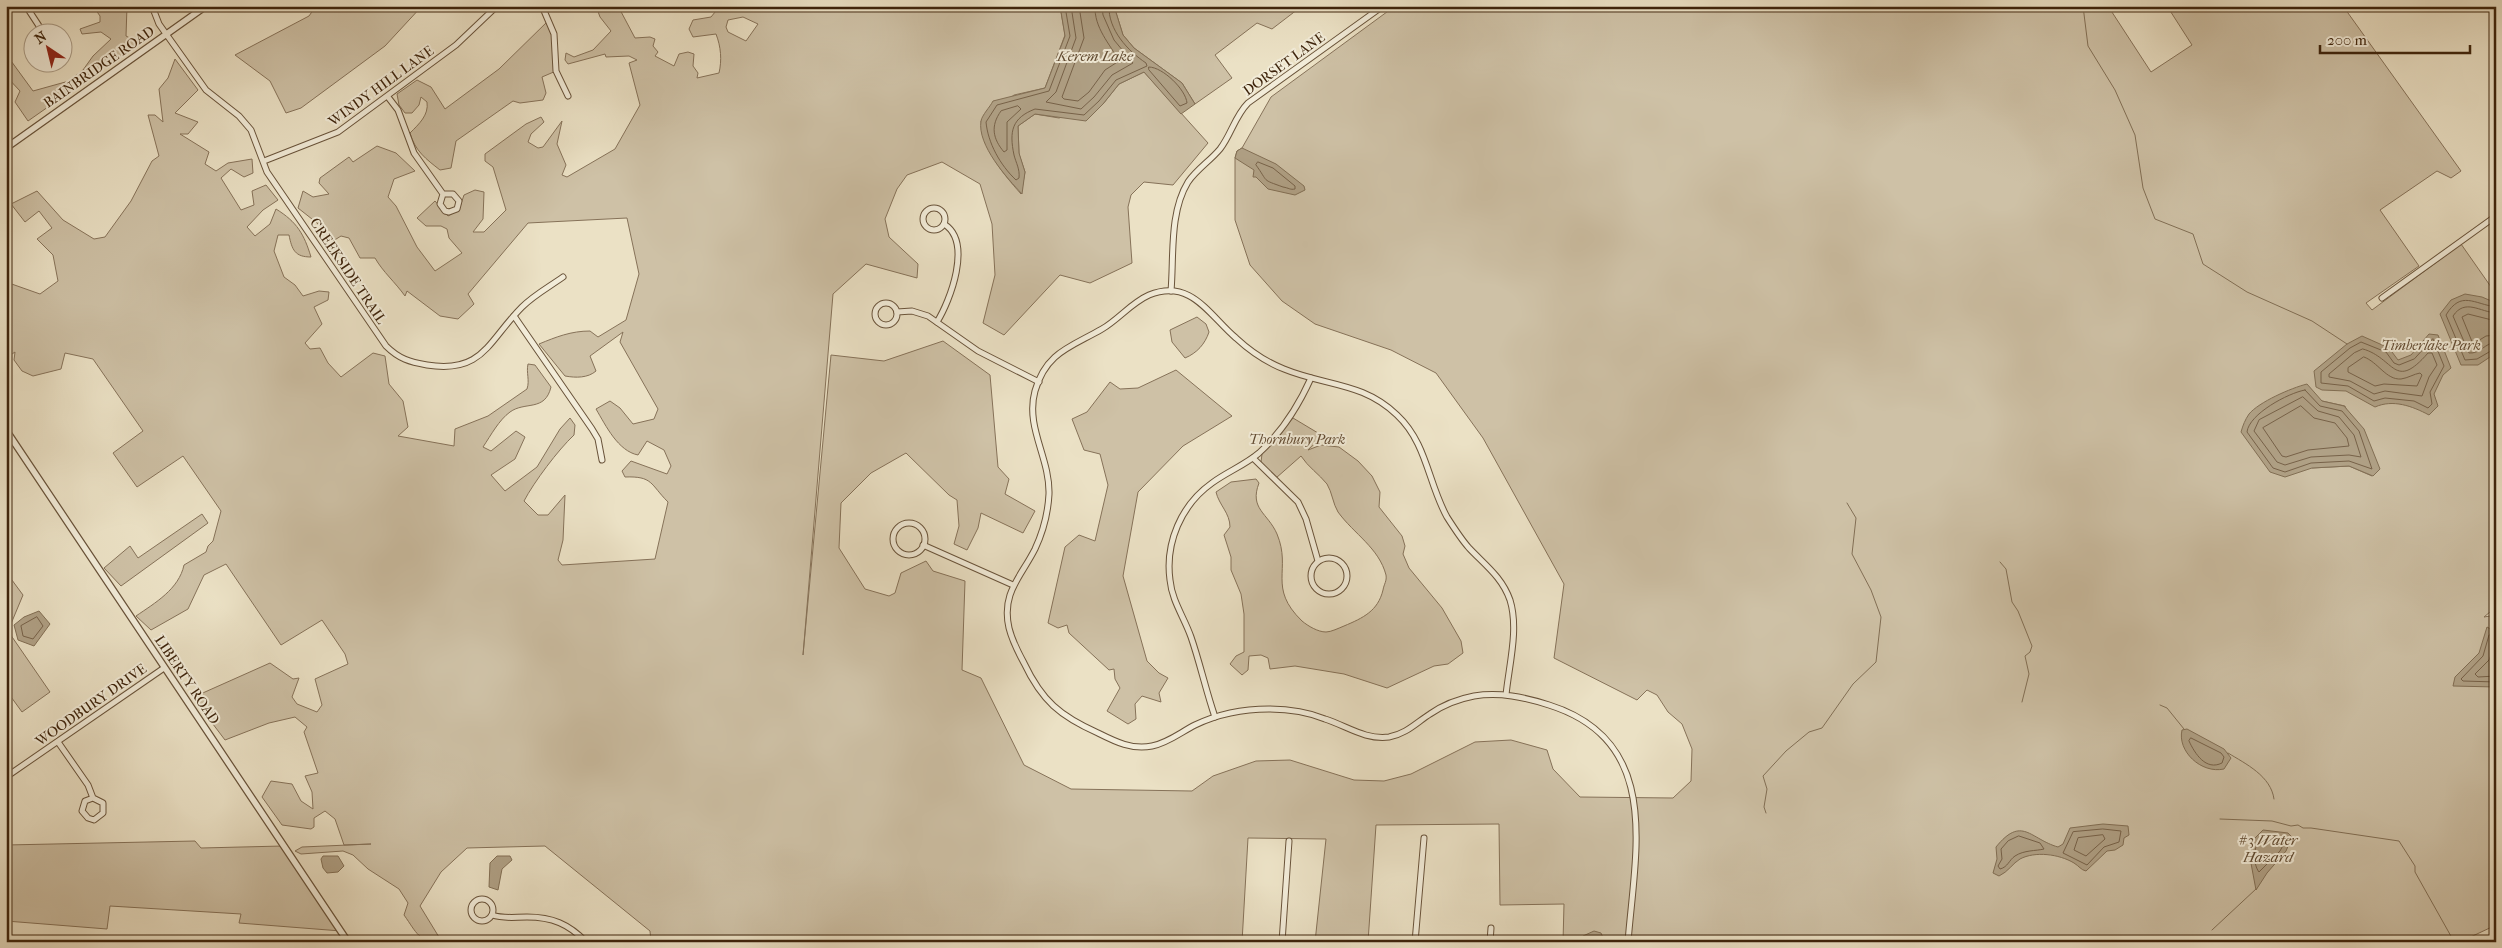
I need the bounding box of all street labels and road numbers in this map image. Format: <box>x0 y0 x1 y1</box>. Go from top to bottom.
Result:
street label: BAINBRIDGE ROAD <box>40 22 158 112</box>
street label: DORSET LANE <box>1240 28 1329 99</box>
street label: WINDY HILL LANE <box>324 42 437 130</box>
street label: CREEKSIDE TRAIL <box>306 215 390 328</box>
street label: LIBERTY ROAD <box>151 632 223 728</box>
street label: WOODBURY DRIVE <box>31 660 150 750</box>

